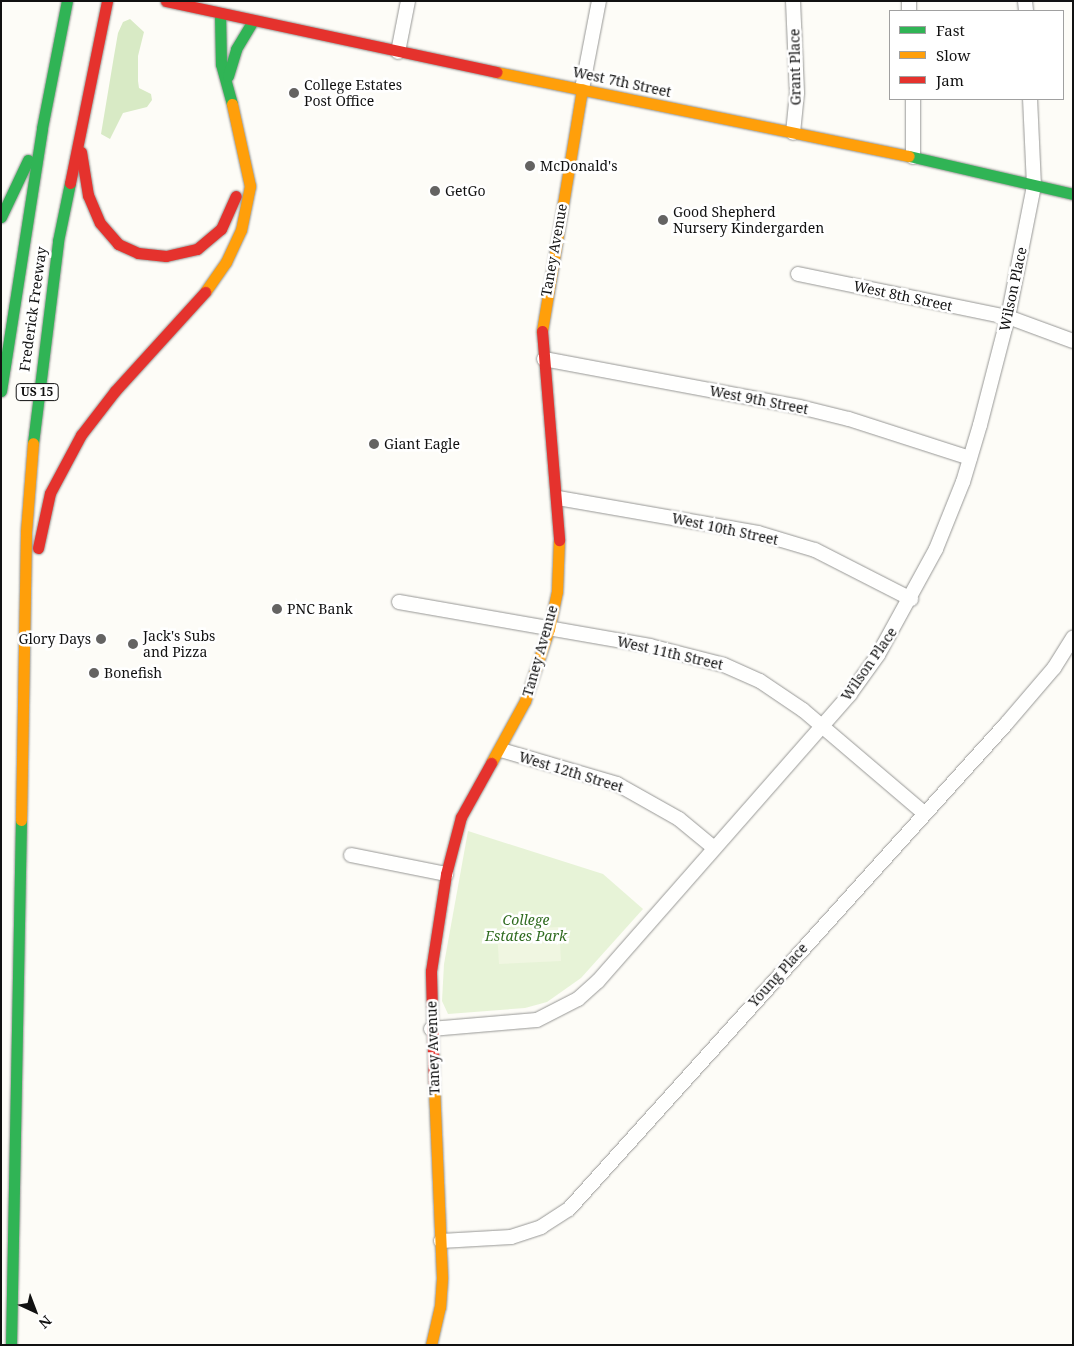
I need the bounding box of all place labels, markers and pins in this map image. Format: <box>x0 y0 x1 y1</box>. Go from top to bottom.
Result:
place label: College Estates Post Office <box>304 77 402 110</box>
marker: College Estates Post Office <box>288 87 300 99</box>
place label: McDonald's <box>540 158 618 174</box>
marker: McDonald's <box>524 160 536 172</box>
place label: GetGo <box>445 183 485 199</box>
marker: GetGo <box>429 185 441 197</box>
place label: Good Shepherd Nursery Kindergarden <box>673 204 824 236</box>
marker: Good Shepherd Nursery Kindergarden <box>657 214 669 226</box>
place label: Giant Eagle <box>384 436 460 452</box>
marker: Giant Eagle <box>368 438 380 450</box>
place label: PNC Bank <box>287 601 353 617</box>
marker: PNC Bank <box>271 603 283 615</box>
place label: Jack's Subs and Pizza <box>143 628 215 660</box>
place label: Glory Days <box>18 631 91 647</box>
marker: Glory Days <box>95 633 107 645</box>
marker: Jack's Subs and Pizza <box>127 638 139 650</box>
place label: Bonefish <box>104 665 162 681</box>
marker: Bonefish <box>88 667 100 679</box>

